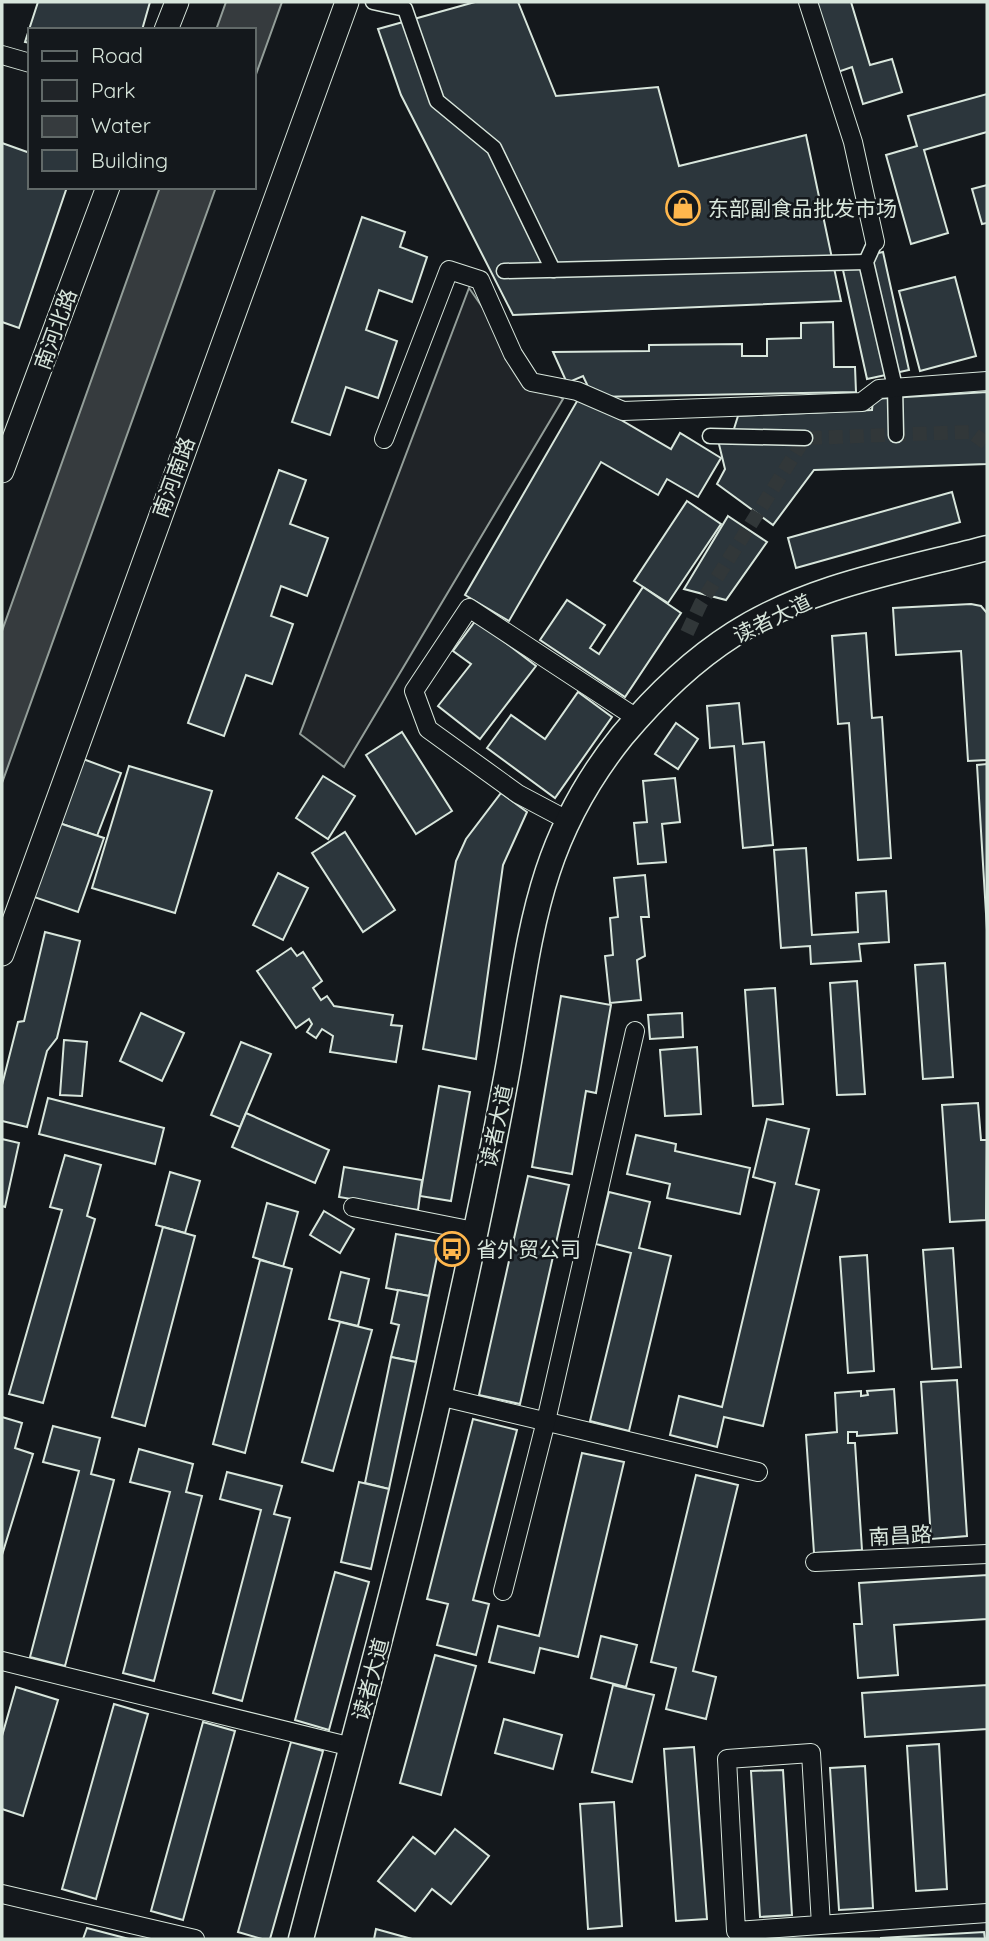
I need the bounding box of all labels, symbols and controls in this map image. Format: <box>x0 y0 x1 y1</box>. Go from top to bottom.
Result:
legend <box>28 28 256 189</box>
text: Road <box>91 42 143 68</box>
text: Park <box>91 77 135 103</box>
text: Water <box>91 112 151 138</box>
text: Building <box>91 147 168 173</box>
shop icon: 东部副食品批发市场 <box>664 189 702 227</box>
place label: 东部副食品批发市场 <box>708 195 897 221</box>
street label: 南河北路 <box>28 285 82 373</box>
street label: 南河南路 <box>146 433 200 521</box>
street label: 读者大道 <box>729 588 815 648</box>
street label: 读者大道 <box>475 1082 517 1170</box>
bus stop icon: 省外贸公司 <box>433 1230 471 1268</box>
place label: 省外贸公司 <box>476 1236 581 1262</box>
street label: 南昌路 <box>868 1520 932 1550</box>
street label: 读者大道 <box>347 1635 393 1723</box>

